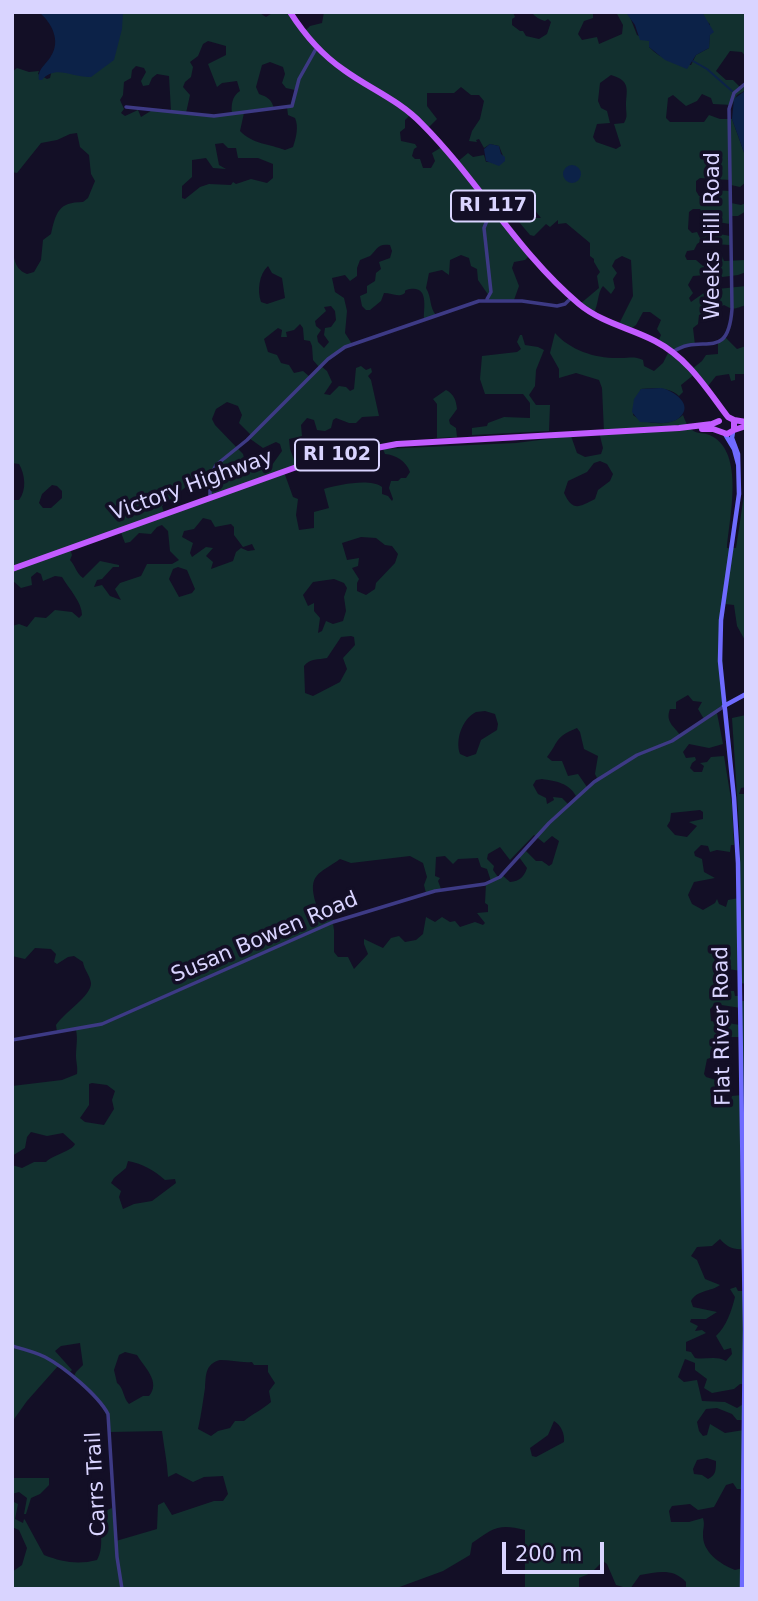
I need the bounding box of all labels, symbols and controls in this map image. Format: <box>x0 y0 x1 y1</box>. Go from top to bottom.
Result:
street label: Weeks Hill Road <box>701 152 727 320</box>
road number: RI 117 <box>451 190 535 222</box>
road number: RI 102 <box>295 440 379 470</box>
street label: Victory Highway <box>107 445 277 527</box>
street label: Susan Bowen Road <box>168 887 362 989</box>
street label: Flat River Road <box>709 946 737 1106</box>
street label: Carrs Trail <box>82 1431 112 1537</box>
scale bar <box>506 1528 608 1572</box>
text: 200 m <box>515 1542 582 1566</box>

